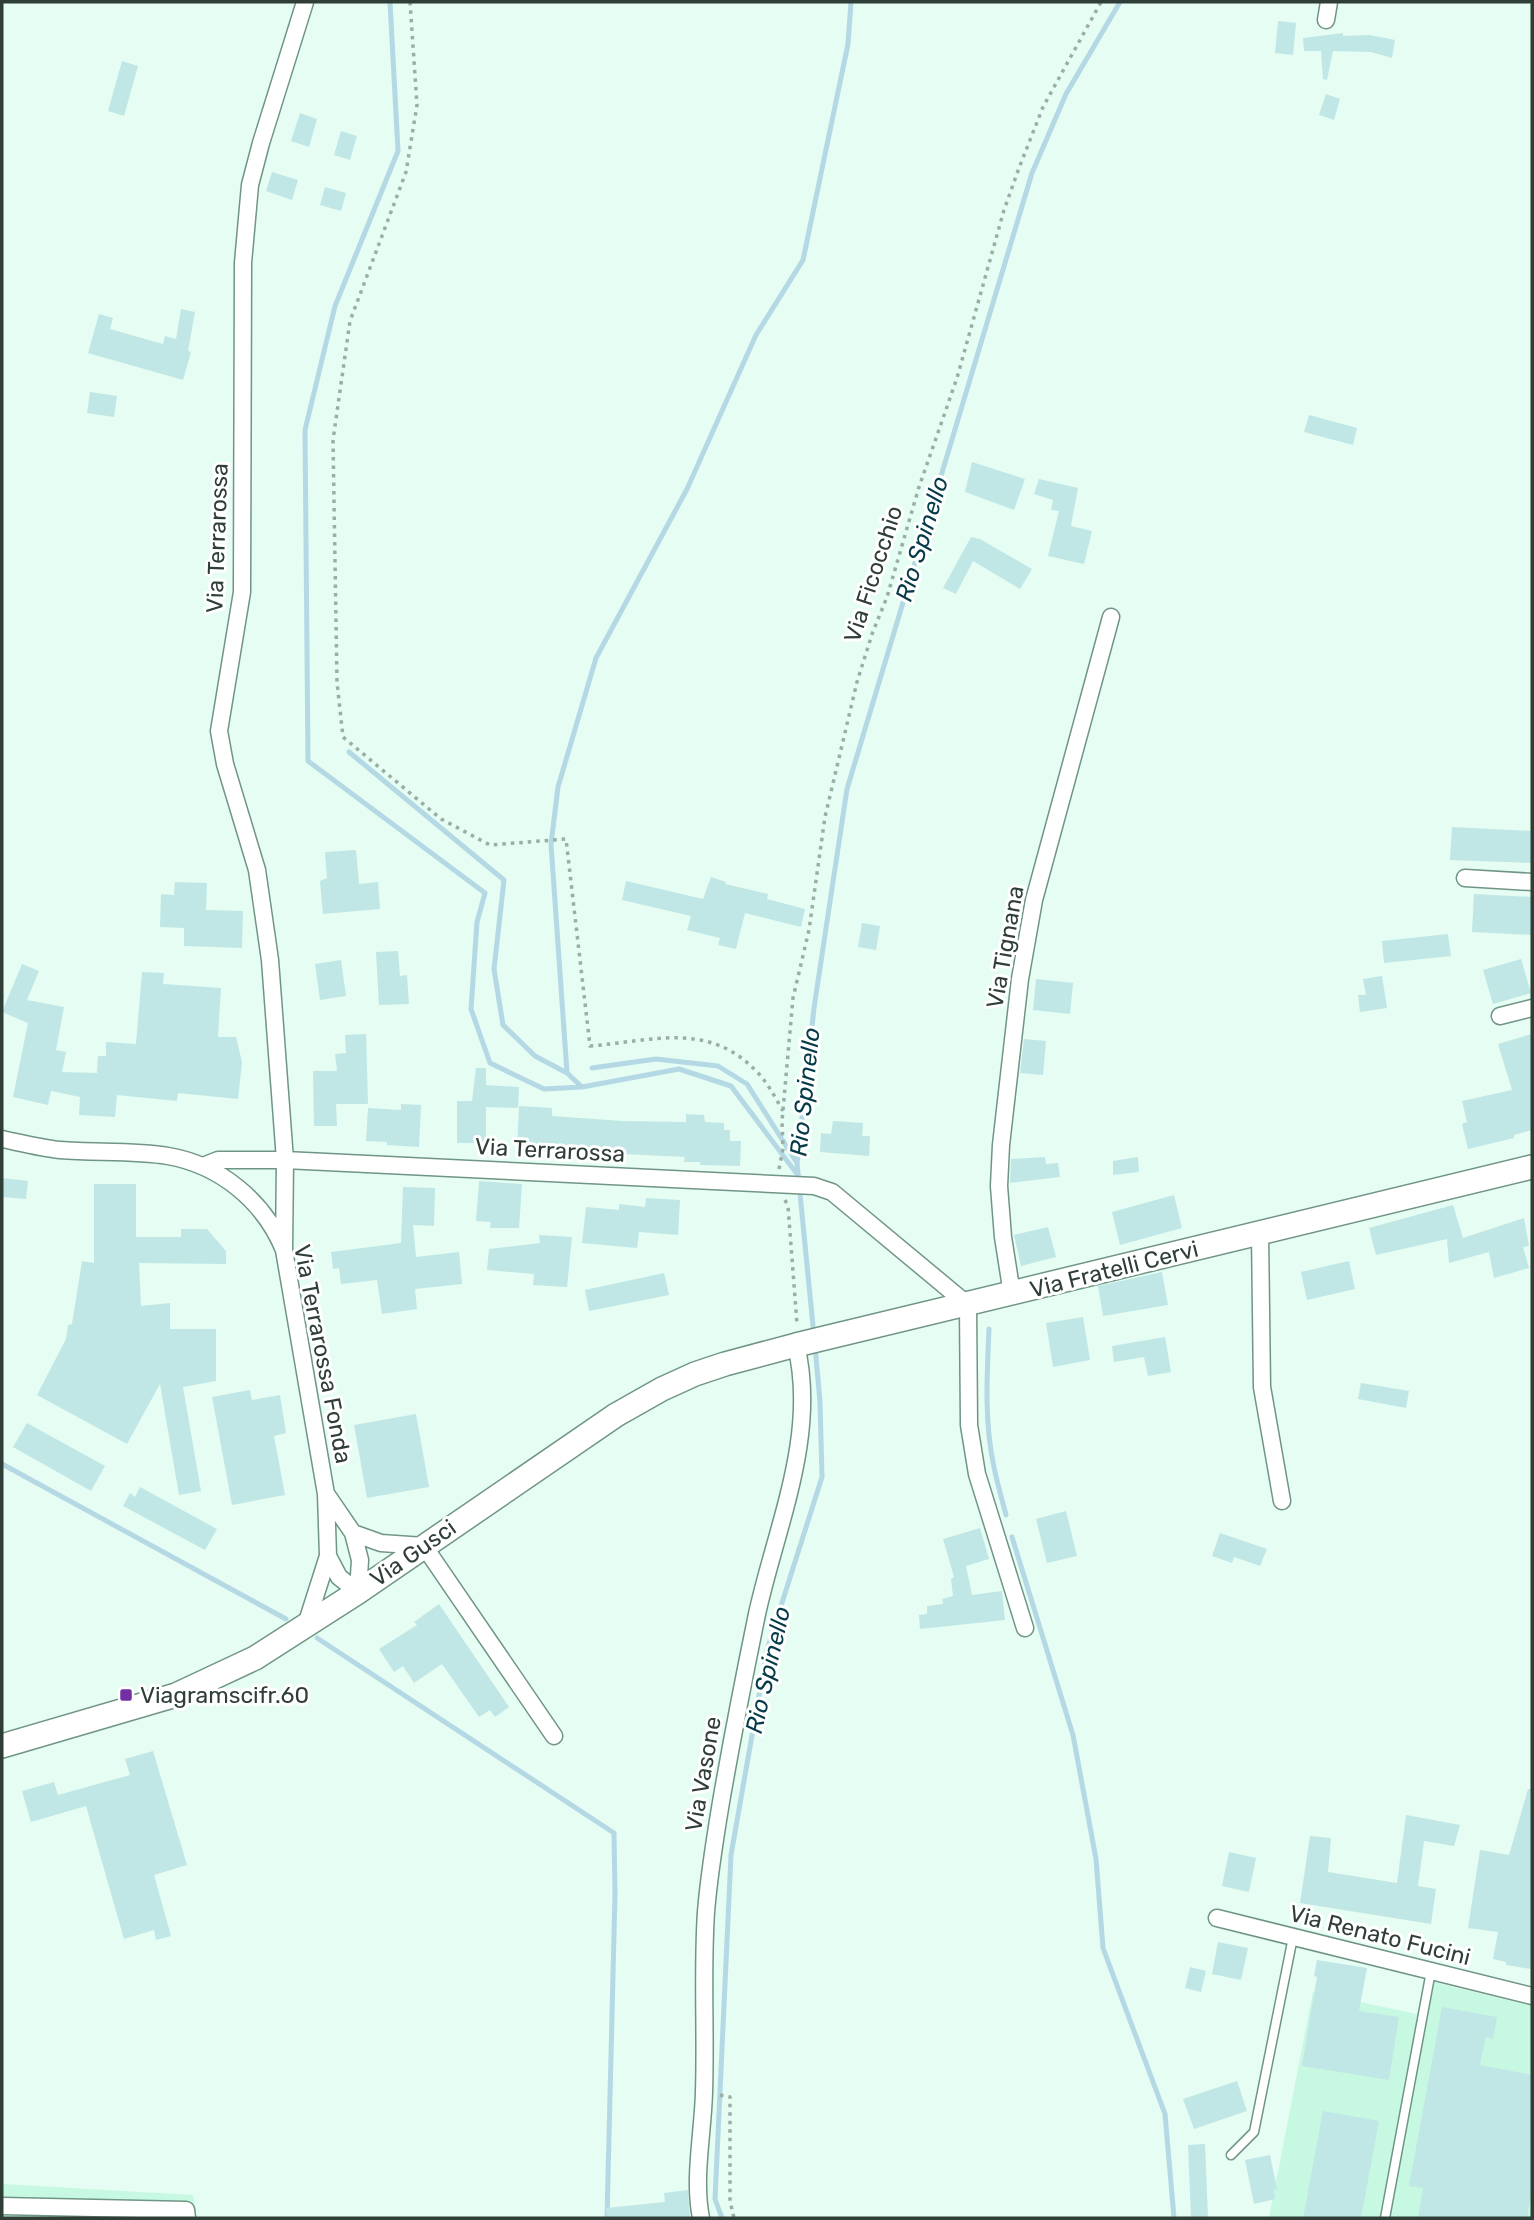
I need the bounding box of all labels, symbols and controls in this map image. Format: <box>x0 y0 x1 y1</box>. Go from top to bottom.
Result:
street label: Via Terrarossa <box>200 462 234 614</box>
water label: Rio Spinello <box>890 473 954 605</box>
street label: Via Ficocchio <box>838 502 908 646</box>
street label: Via Tignana <box>980 883 1030 1011</box>
water label: Rio Spinello <box>784 1026 826 1158</box>
street label: Via Terrarossa <box>474 1132 626 1168</box>
street label: Via Fratelli Cervi <box>1027 1235 1201 1303</box>
street label: Via Terrarossa Fonda <box>288 1242 358 1466</box>
street label: Via Gusci <box>365 1513 461 1593</box>
water label: Rio Spinello <box>740 1604 796 1736</box>
place label: Viagramscifr.60 <box>140 1681 309 1709</box>
marker: Viagramscifr.60 <box>118 1687 134 1703</box>
street label: Via Vasone <box>679 1714 727 1834</box>
street label: Via Renato Fucini <box>1286 1899 1474 1971</box>

